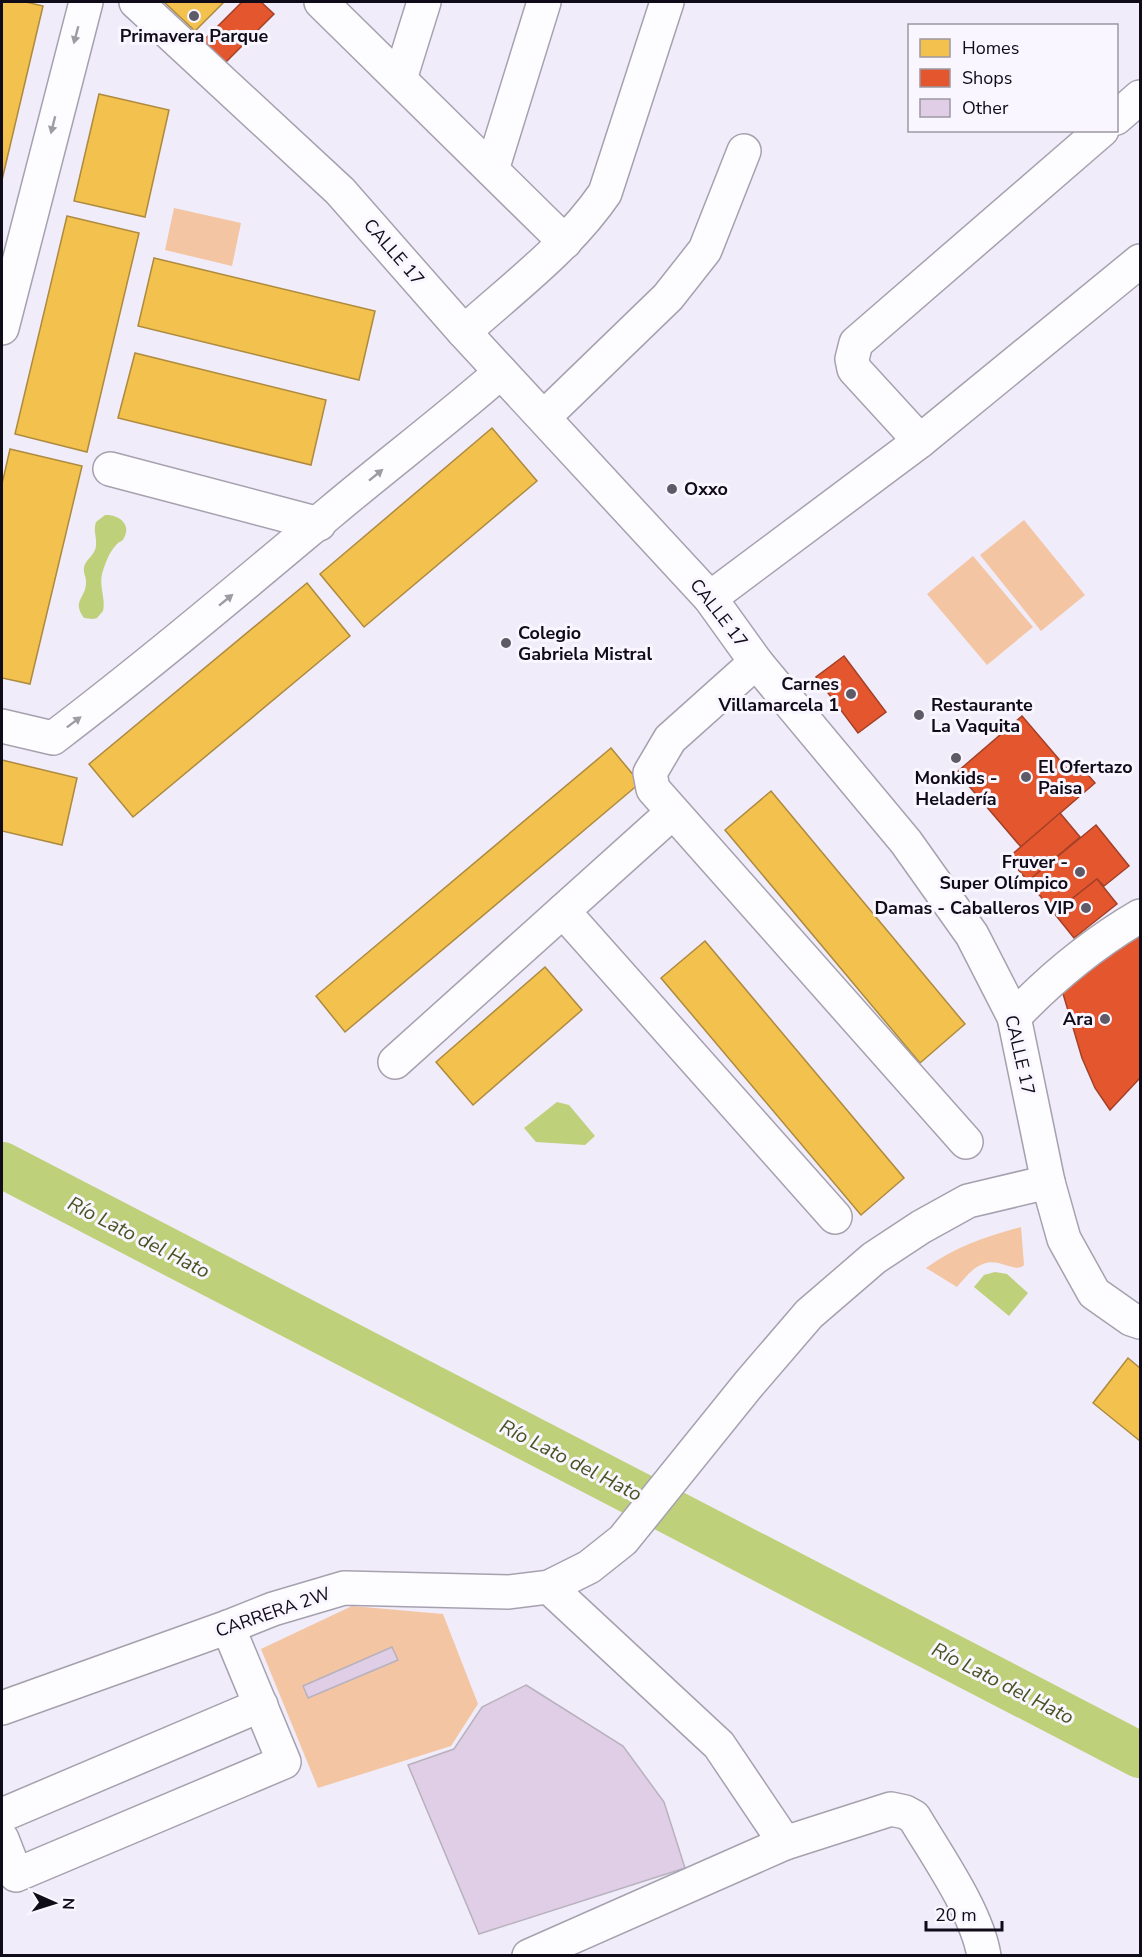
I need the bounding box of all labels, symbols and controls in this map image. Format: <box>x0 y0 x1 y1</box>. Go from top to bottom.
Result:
marker: Primavera Parque <box>187 9 201 23</box>
place label: Primavera Parque <box>120 24 269 48</box>
legend <box>908 24 1118 132</box>
one-way arrow <box>71 26 81 44</box>
text: Homes <box>962 36 1019 60</box>
text: Shops <box>962 66 1012 90</box>
text: Other <box>962 96 1009 120</box>
one-way arrow <box>47 116 57 134</box>
street label: CALLE 17 <box>358 213 430 291</box>
one-way arrow <box>369 470 384 482</box>
place label: Oxxo <box>684 477 728 501</box>
marker: Oxxo <box>665 482 679 496</box>
street label: CALLE 17 <box>685 574 753 652</box>
one-way arrow <box>219 594 234 606</box>
place label: Colegio Gabriela Mistral <box>518 621 652 666</box>
marker: Colegio Gabriela Mistral <box>499 636 513 650</box>
place label: Carnes Villamarcela 1 <box>717 672 839 717</box>
marker: Carnes Villamarcela 1 <box>844 687 858 701</box>
place label: Restaurante La Vaquita <box>931 693 1033 738</box>
marker: Restaurante La Vaquita <box>912 708 926 722</box>
one-way arrow <box>67 716 82 728</box>
marker: Monkids - Heladería <box>949 751 963 765</box>
place label: El Ofertazo Paisa <box>1038 755 1133 800</box>
place label: Monkids - Heladería <box>914 766 998 811</box>
marker: El Ofertazo Paisa <box>1019 770 1033 784</box>
place label: Fruver - Super Olímpico <box>939 850 1068 895</box>
marker: Fruver - Super Olímpico <box>1073 865 1087 879</box>
place label: Damas - Caballeros VIP <box>874 896 1074 920</box>
marker: Damas - Caballeros VIP <box>1079 901 1093 915</box>
place label: Ara <box>1063 1007 1093 1031</box>
marker: Ara <box>1098 1012 1112 1026</box>
street label: CALLE 17 <box>999 1013 1041 1097</box>
water label: Río Lato del Hato <box>63 1190 214 1285</box>
water label: Río Lato del Hato <box>495 1413 646 1508</box>
street label: CARRERA 2W <box>213 1581 334 1643</box>
water label: Río Lato del Hato <box>927 1636 1078 1731</box>
north arrow <box>24 1873 84 1933</box>
scale bar <box>926 1894 1002 1932</box>
text: N <box>57 1897 79 1910</box>
text: 20 m <box>935 1903 977 1927</box>

